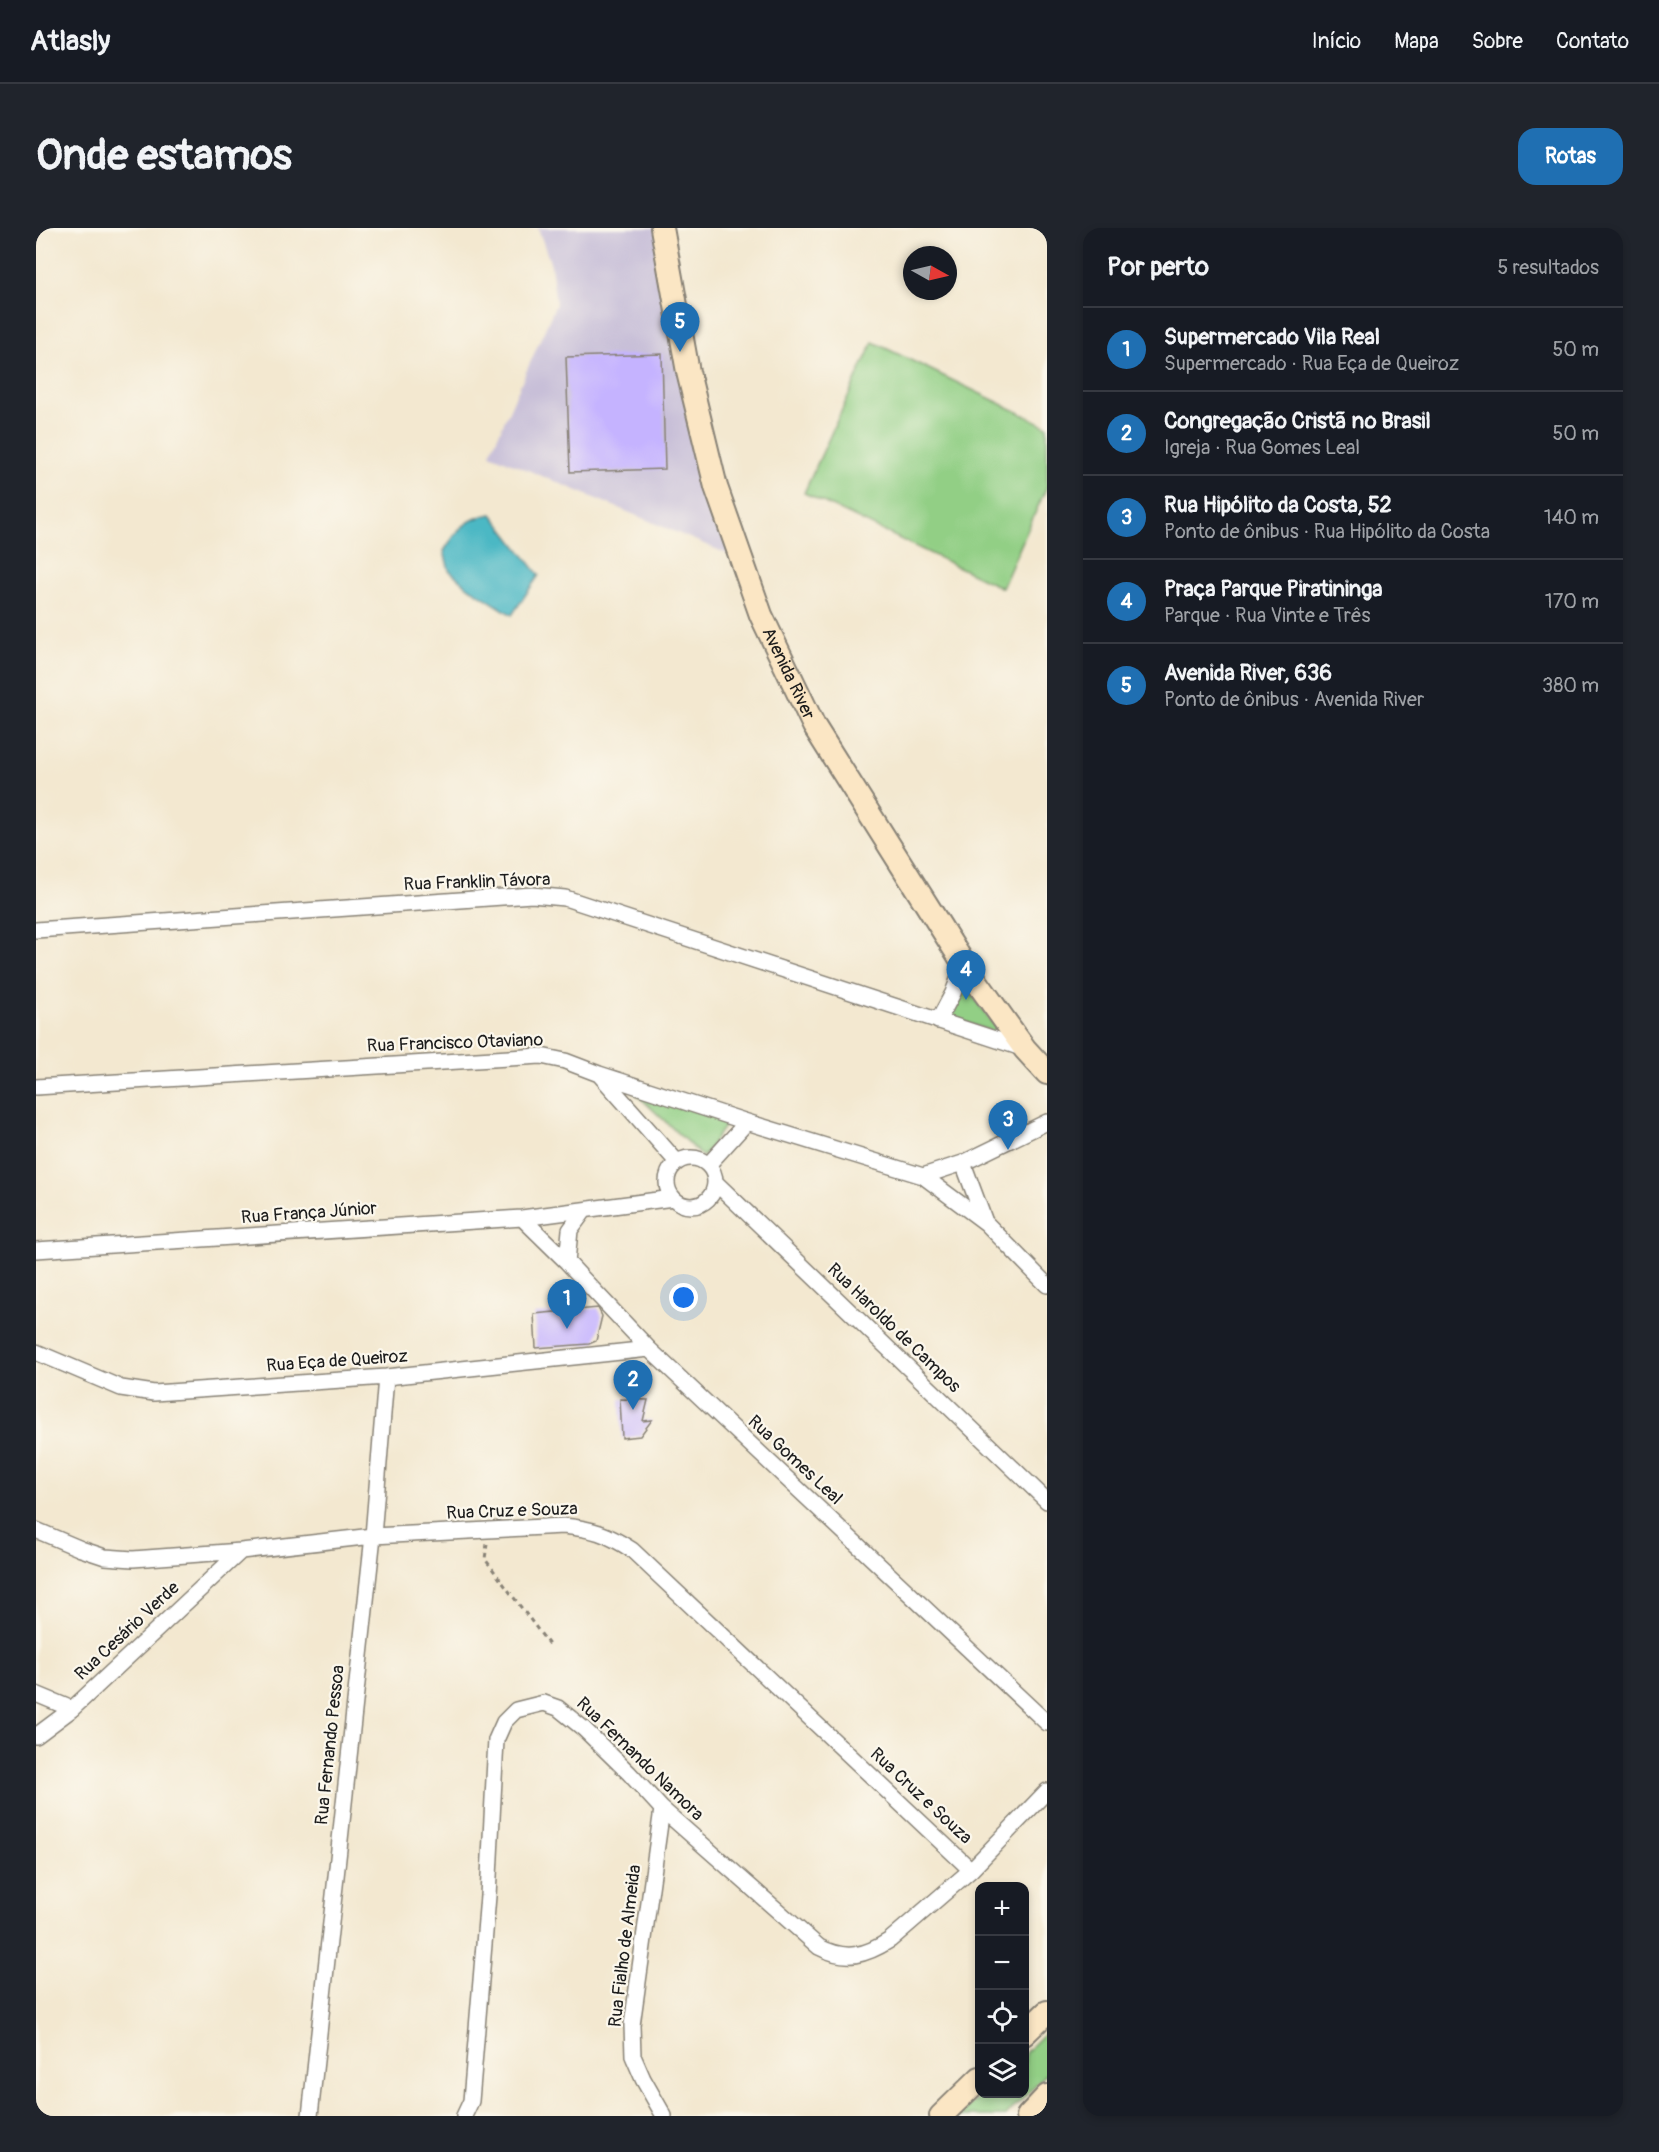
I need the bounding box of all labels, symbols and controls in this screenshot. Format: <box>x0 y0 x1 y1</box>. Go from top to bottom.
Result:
text: Atlasly <box>30 24 110 59</box>
text: Início <box>1312 28 1361 55</box>
text: Mapa <box>1394 28 1439 55</box>
text: Sobre <box>1472 28 1523 55</box>
text: Contato <box>1556 28 1629 55</box>
button: Rotas <box>1518 128 1623 185</box>
text: Onde estamos <box>36 130 292 182</box>
north arrow <box>903 246 957 300</box>
text: Por perto <box>1107 251 1209 283</box>
text: 5 resultados <box>1497 255 1599 280</box>
pin: 5 <box>660 302 700 352</box>
text: Supermercado Vila Real <box>1164 323 1380 351</box>
text: 1 <box>1123 337 1130 362</box>
text: 50 m <box>1552 337 1599 362</box>
text: Supermercado · Rua Eça de Queiroz <box>1164 351 1459 376</box>
text: Congregação Cristã no Brasil <box>1164 407 1431 435</box>
text: 2 <box>1121 421 1132 446</box>
text: 50 m <box>1552 421 1599 446</box>
text: Igreja · Rua Gomes Leal <box>1164 435 1360 460</box>
text: Rua Hipólito da Costa, 52 <box>1164 491 1392 519</box>
text: 3 <box>1121 505 1132 530</box>
text: 140 m <box>1544 505 1599 530</box>
text: Ponto de ônibus · Rua Hipólito da Costa <box>1164 519 1490 544</box>
text: Praça Parque Piratininga <box>1164 575 1382 603</box>
text: 4 <box>1121 589 1132 614</box>
text: 170 m <box>1545 589 1599 614</box>
text: Parque · Rua Vinte e Três <box>1164 603 1371 628</box>
street label: Avenida River <box>757 624 821 724</box>
text: Avenida River, 636 <box>1164 659 1332 687</box>
text: 5 <box>1121 673 1132 698</box>
text: 380 m <box>1542 673 1599 698</box>
text: Ponto de ônibus · Avenida River <box>1164 687 1424 712</box>
street label: Rua Franklin Távora <box>403 868 551 896</box>
pin: 4 <box>946 950 986 1000</box>
street label: Rua Francisco Otaviano <box>366 1028 544 1058</box>
pin: 3 <box>988 1100 1028 1150</box>
street label: Rua França Júnior <box>240 1197 378 1229</box>
street label: Rua Haroldo de Campos <box>822 1258 966 1398</box>
pin: 1 <box>548 1280 586 1329</box>
your location <box>669 1283 698 1312</box>
street label: Rua Eça de Queiroz <box>266 1345 408 1377</box>
pin: 2 <box>614 1360 652 1410</box>
street label: Rua Gomes Leal <box>743 1410 847 1510</box>
street label: Rua Cruz e Souza <box>446 1497 578 1525</box>
street label: Rua Cesário Verde <box>70 1576 184 1685</box>
street label: Rua Fernando Pessoa <box>310 1664 350 1826</box>
street label: Rua Fernando Namora <box>571 1692 709 1826</box>
street label: Rua Cruz e Souza <box>865 1743 977 1849</box>
street label: Rua Fialho de Almeida <box>604 1863 646 2029</box>
map controls <box>975 1882 1029 2098</box>
button: + <box>975 1882 1029 1936</box>
button: − <box>975 1936 1029 1990</box>
button: locate <box>975 1990 1029 2044</box>
button: layers <box>975 2044 1029 2098</box>

